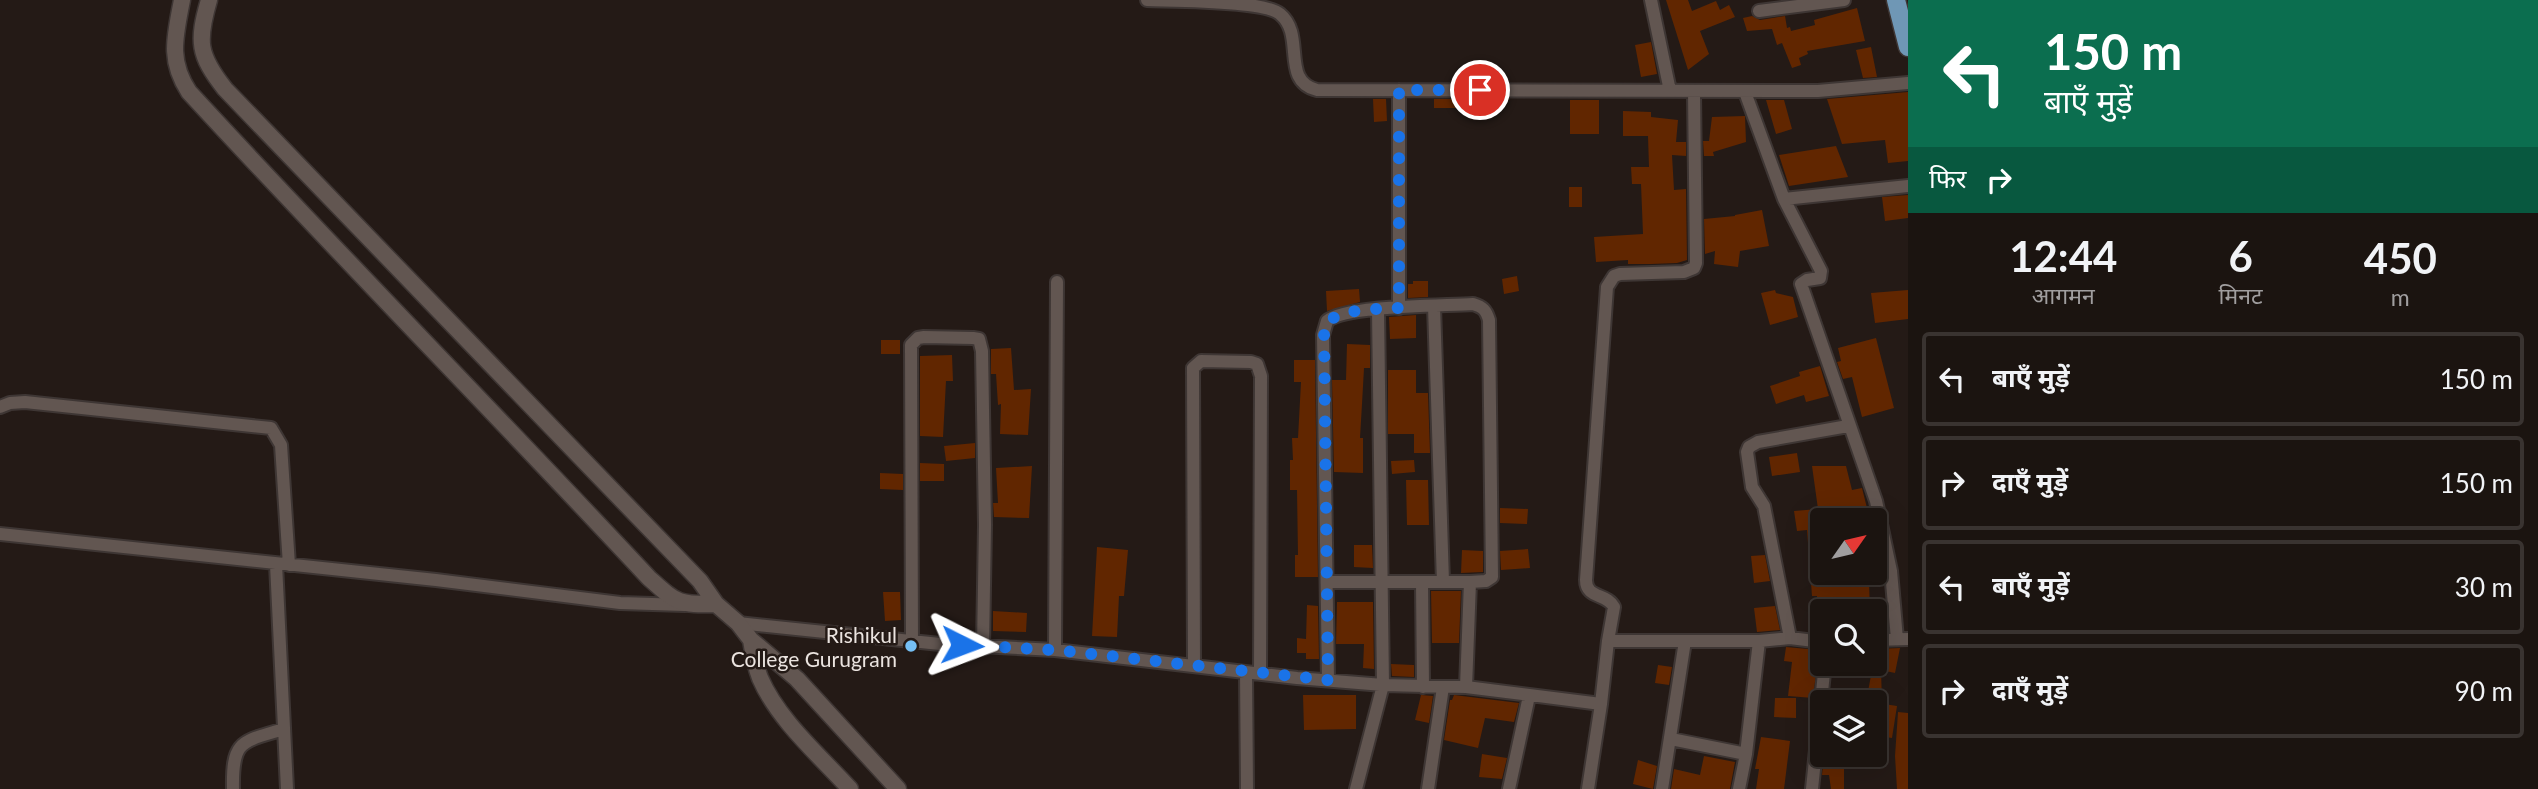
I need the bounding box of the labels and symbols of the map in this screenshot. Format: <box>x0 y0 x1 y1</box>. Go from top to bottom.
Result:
pin <box>1450 60 1510 120</box>
north arrow <box>1810 508 1886 584</box>
position arrow <box>925 608 999 682</box>
place label: Rishikul College Gurugram <box>731 622 897 671</box>
marker: Rishikul College Gurugram <box>903 638 919 654</box>

